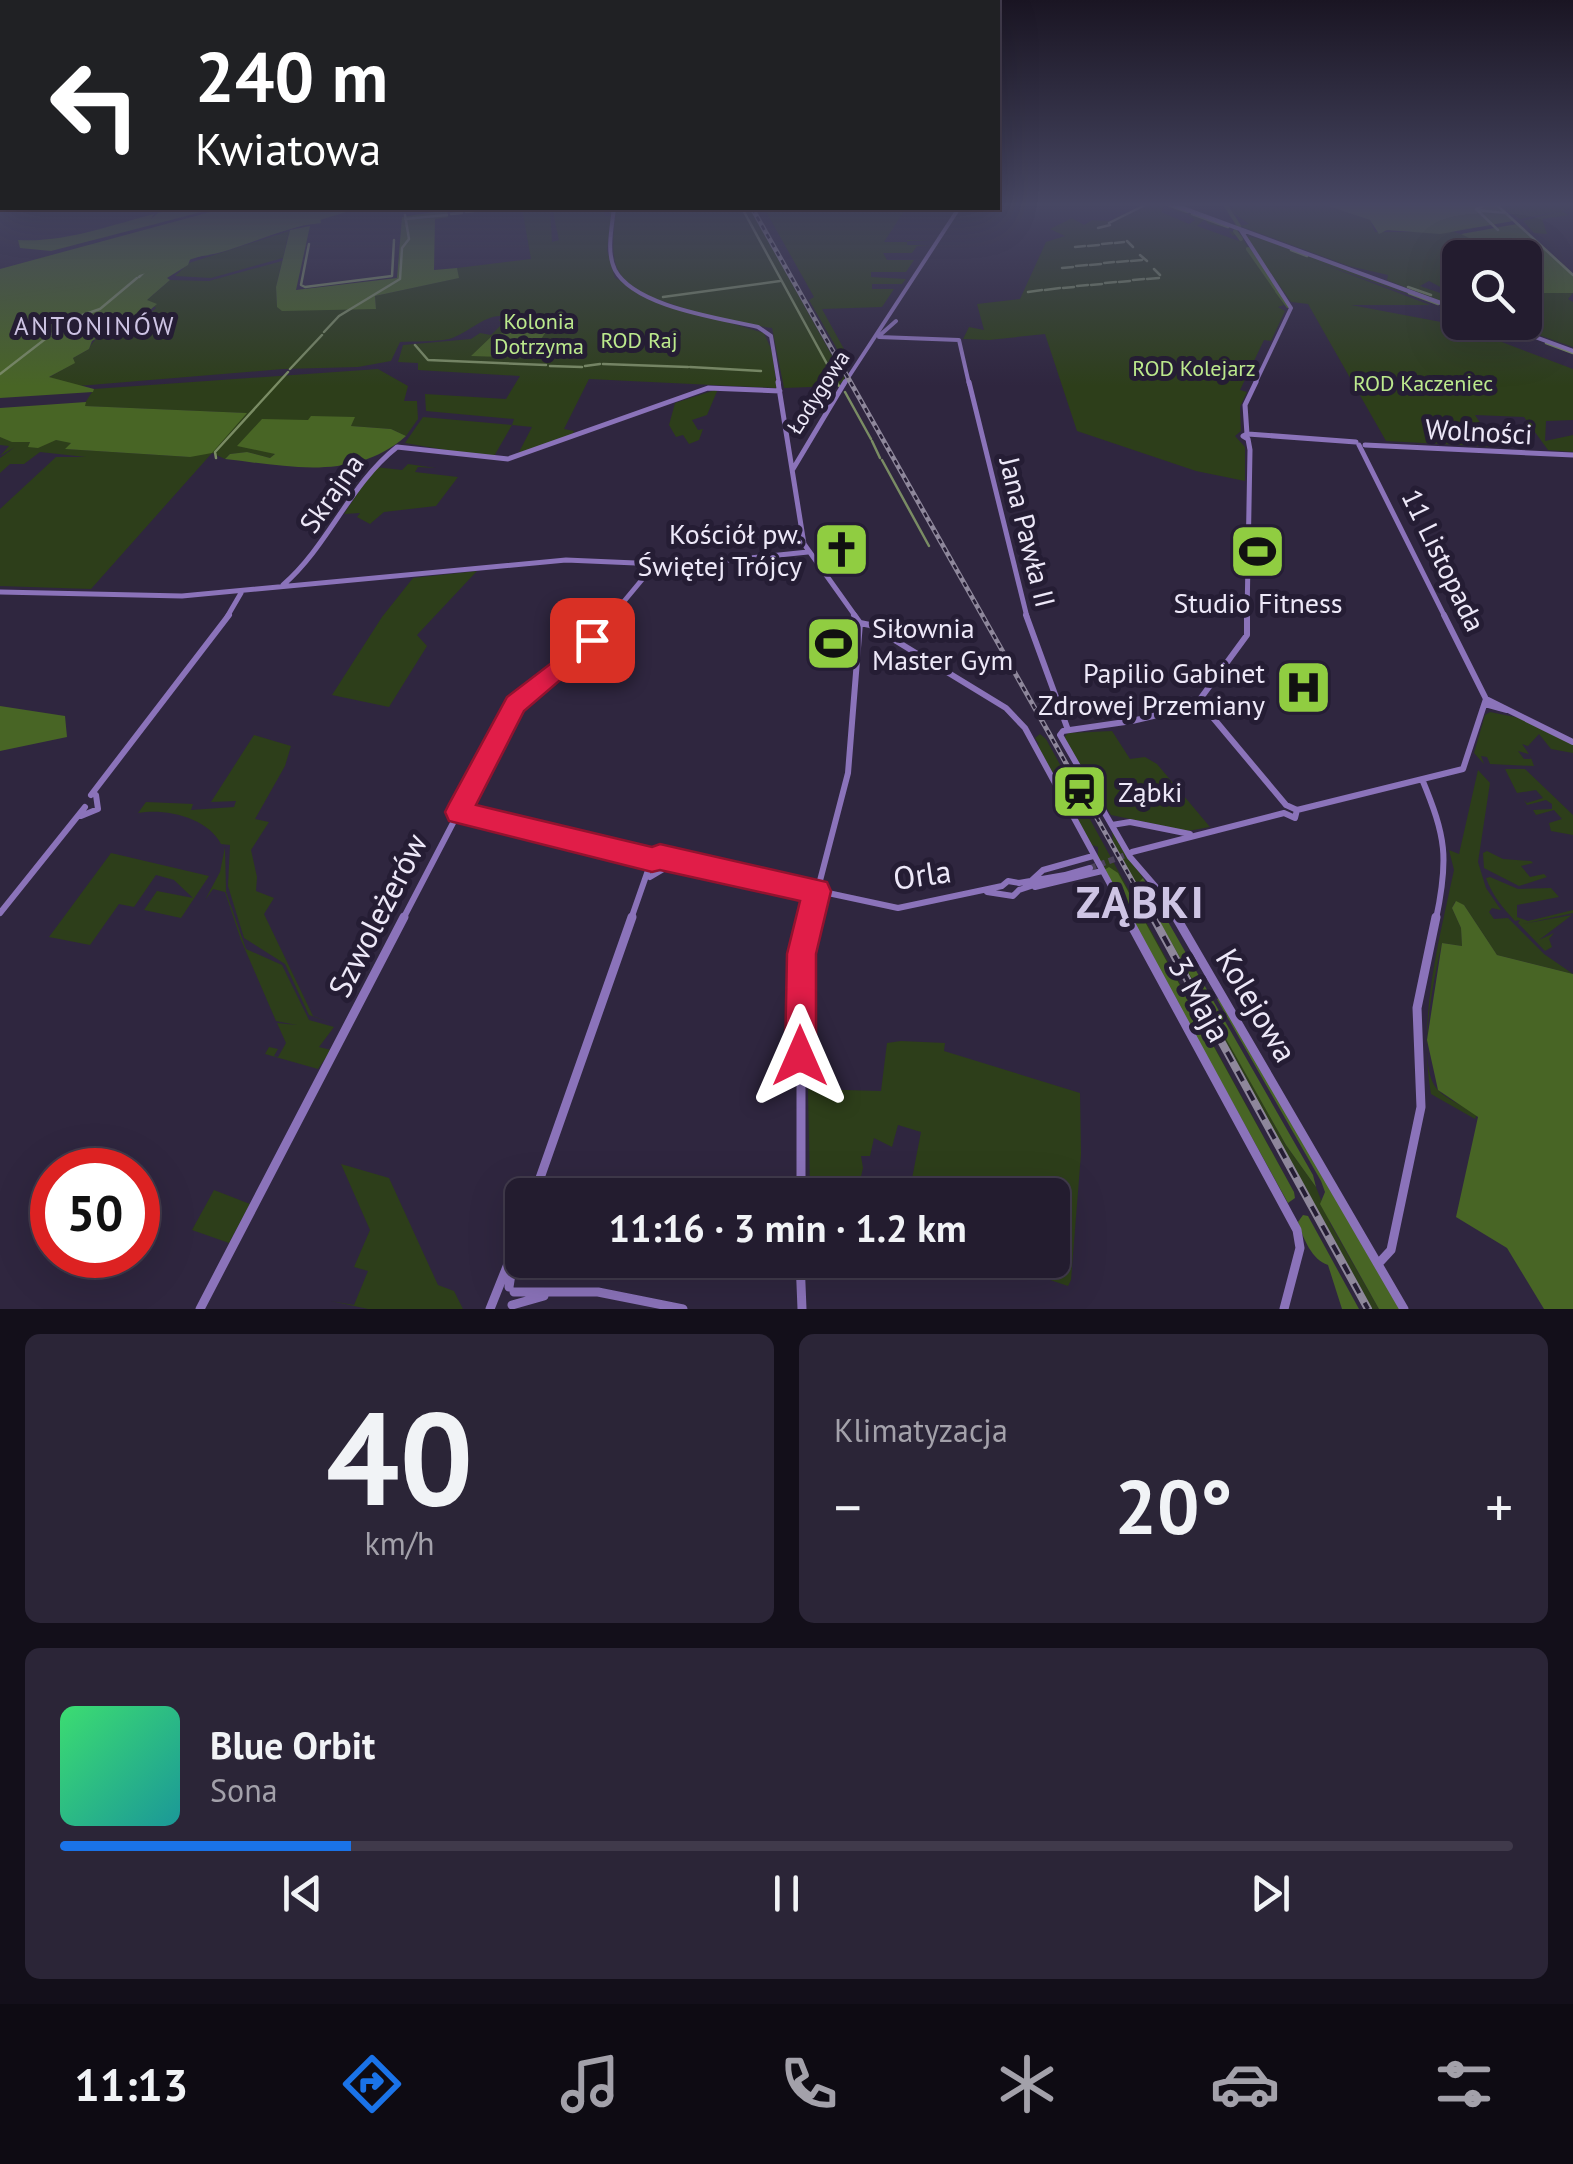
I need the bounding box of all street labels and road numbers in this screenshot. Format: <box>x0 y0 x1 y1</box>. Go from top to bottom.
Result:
street label: Łodygowa <box>781 345 855 439</box>
street label: Wolności <box>1424 410 1534 452</box>
street label: Skrajna <box>291 446 371 540</box>
street label: Jana Pawła II <box>991 452 1065 611</box>
street label: 11 Listopada <box>1394 483 1494 637</box>
street label: Szwoleżerów <box>318 826 436 1004</box>
street label: Orla <box>890 849 954 899</box>
street label: Kolejowa <box>1207 940 1307 1070</box>
street label: 3 Maja <box>1159 949 1241 1049</box>

